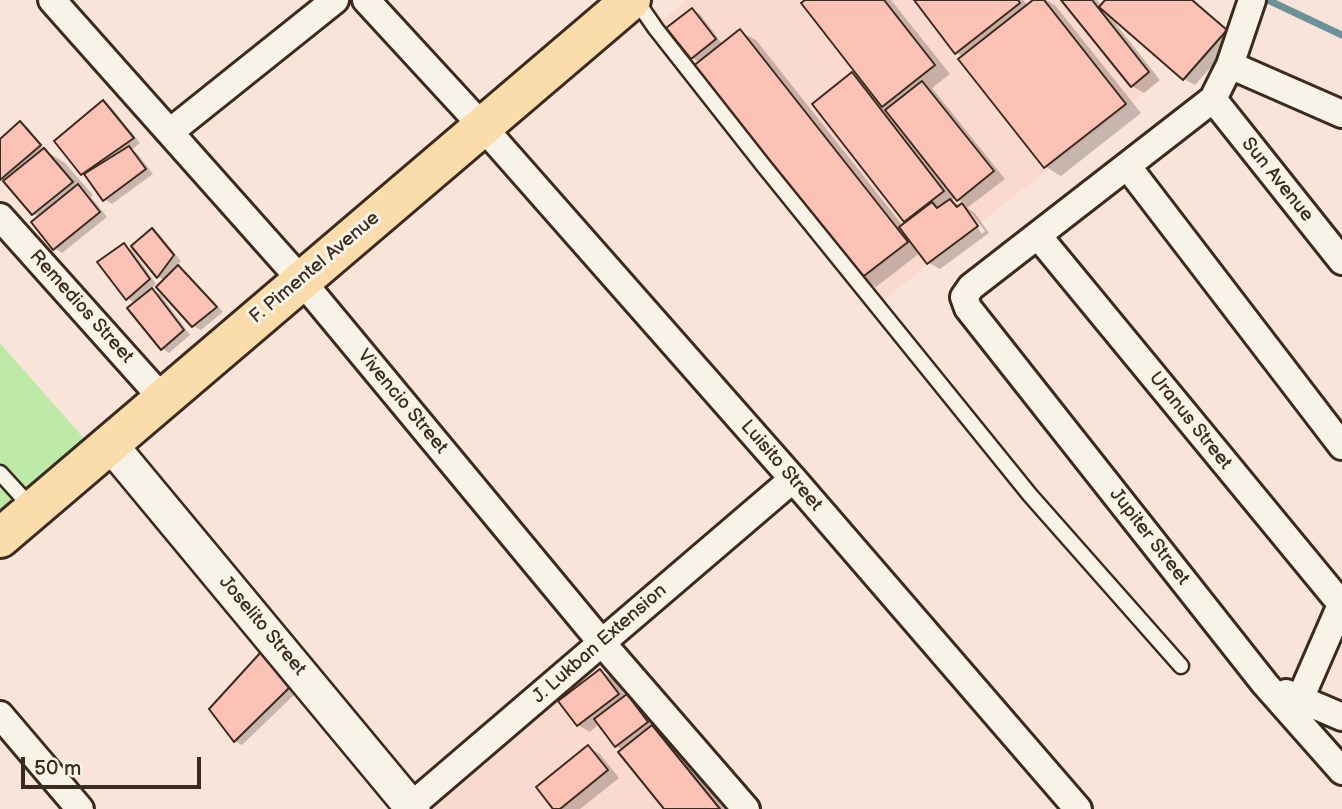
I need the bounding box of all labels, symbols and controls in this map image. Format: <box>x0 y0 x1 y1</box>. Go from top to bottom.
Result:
street label: Sun Avenue <box>1236 133 1318 227</box>
street label: F. Pimentel Avenue <box>245 207 385 329</box>
street label: Remedios Street <box>24 246 138 368</box>
street label: Vivencio Street <box>352 345 452 459</box>
street label: Uranus Street <box>1144 368 1236 474</box>
street label: Luisito Street <box>735 416 827 516</box>
street label: Jupiter Street <box>1104 484 1194 590</box>
street label: Joselito Street <box>214 572 310 680</box>
street label: J. Lukban Extension <box>528 580 672 708</box>
scale bar <box>24 742 205 786</box>
text: 50 m <box>34 756 81 781</box>

